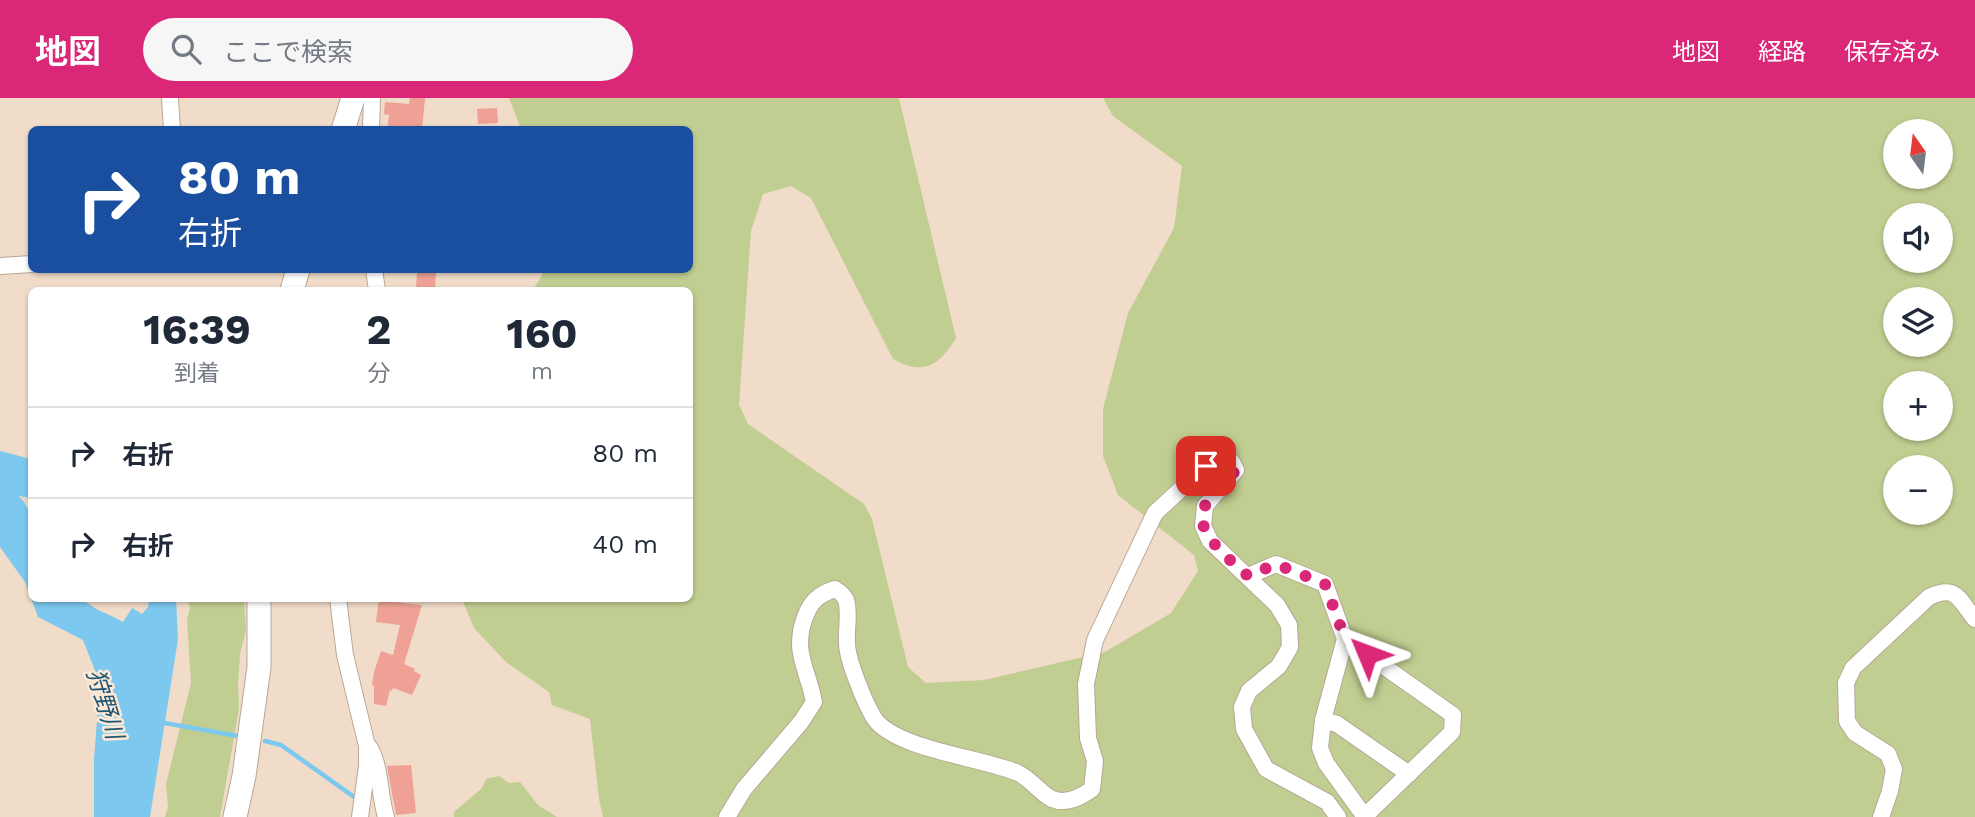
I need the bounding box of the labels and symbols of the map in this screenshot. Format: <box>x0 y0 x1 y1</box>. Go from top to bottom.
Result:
north arrow <box>1883 119 1953 189</box>
pin <box>1176 436 1236 496</box>
position arrow <box>1330 617 1404 691</box>
water label: 狩野川 <box>81 665 130 745</box>

